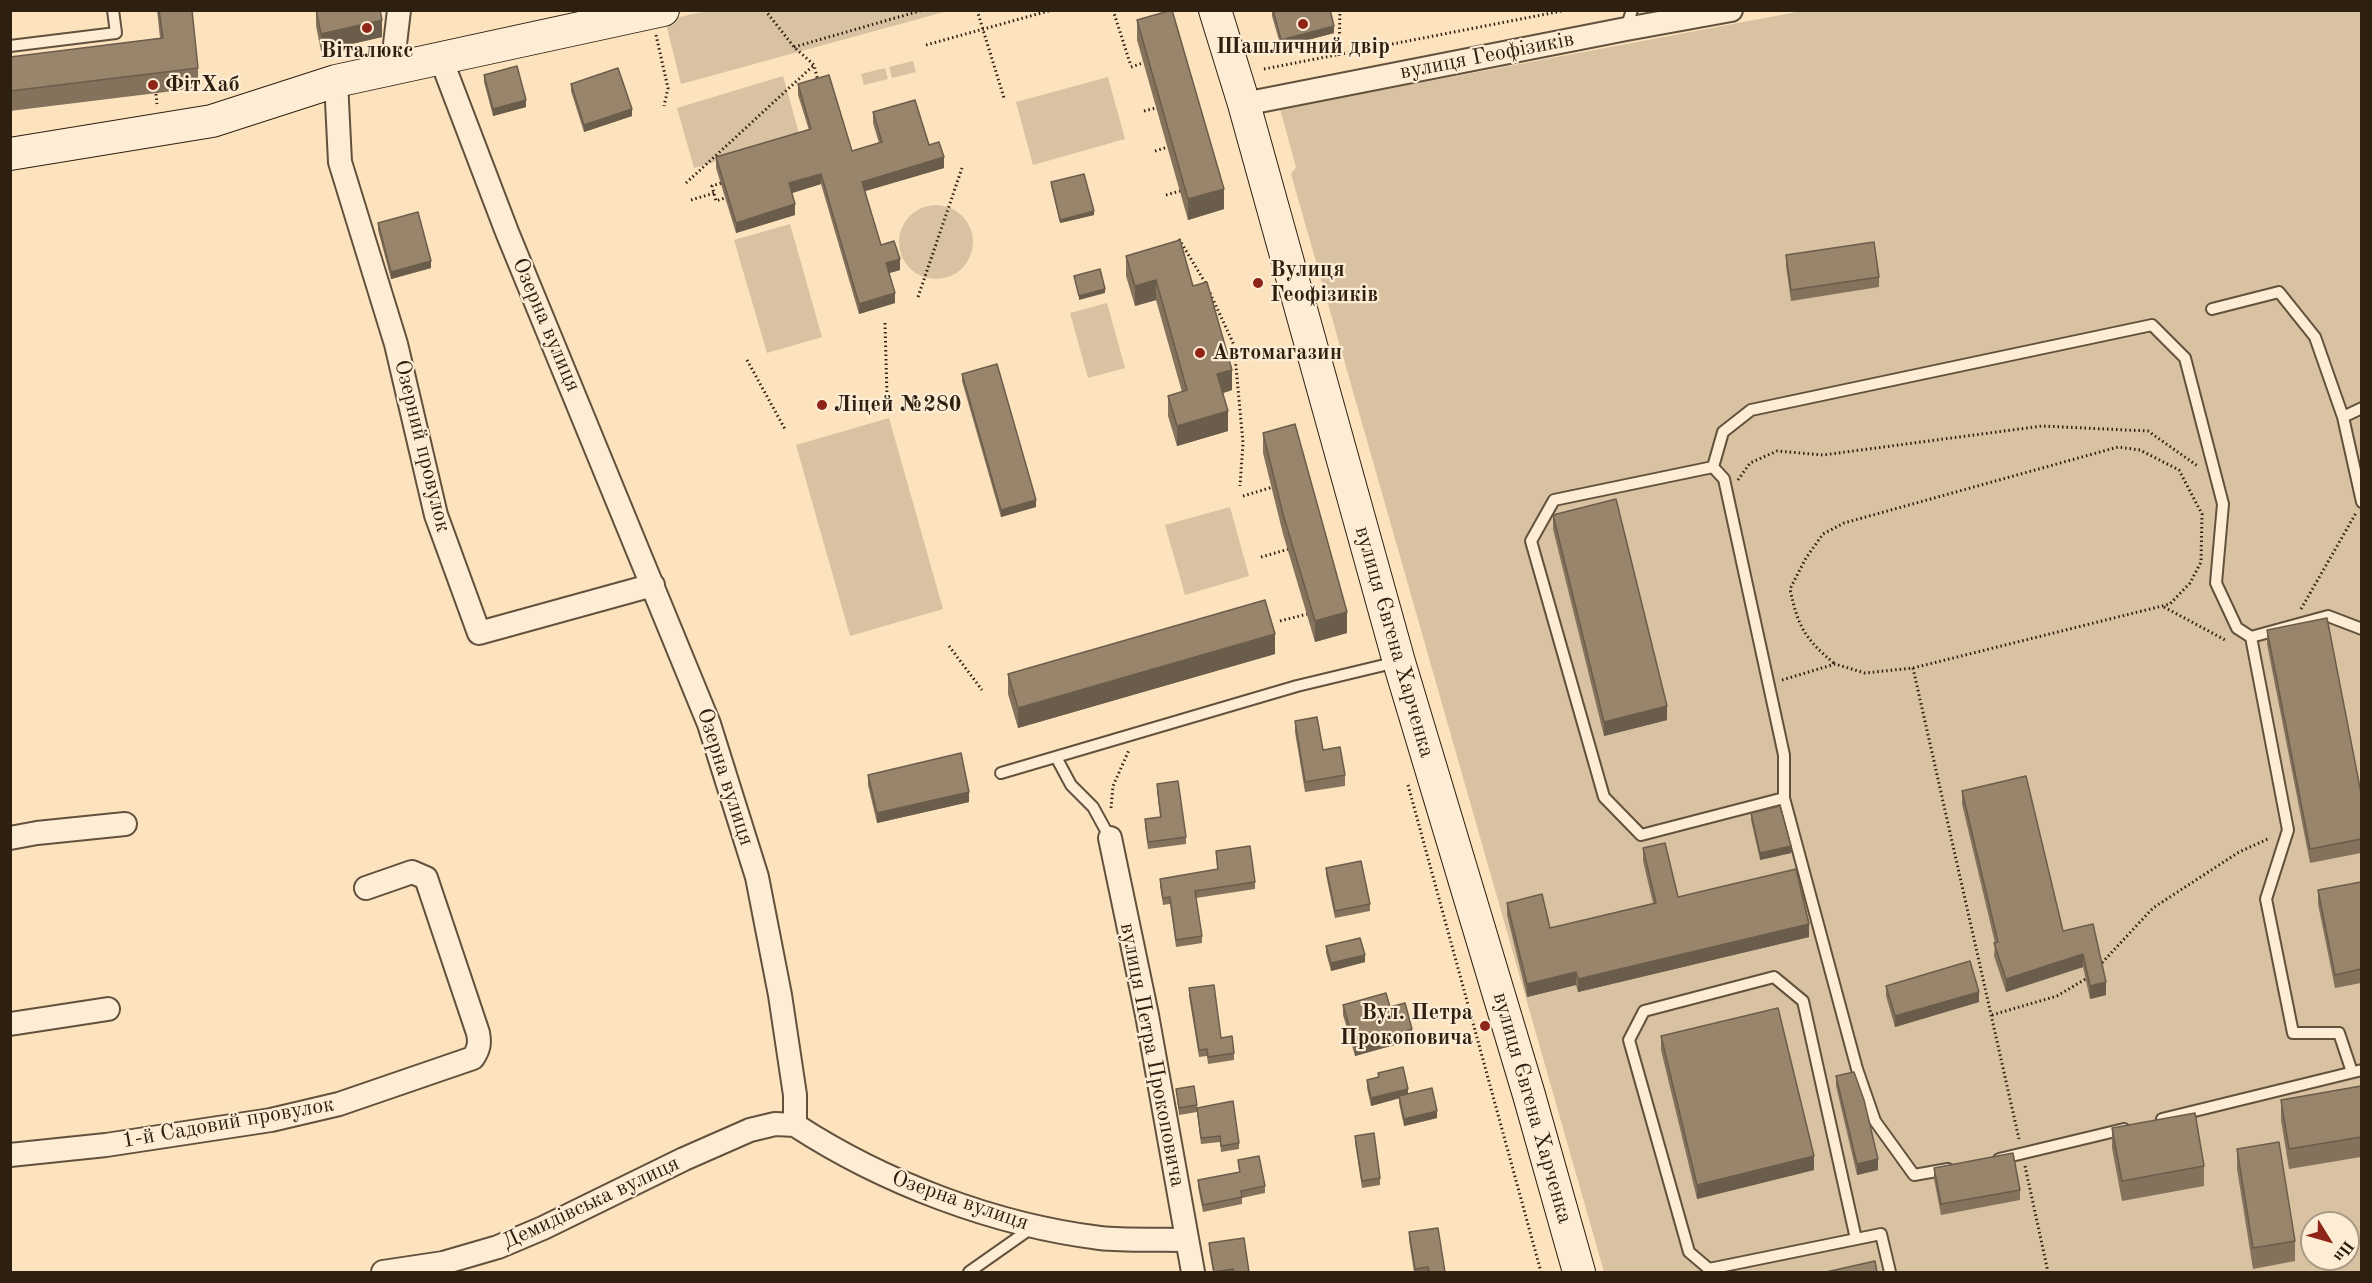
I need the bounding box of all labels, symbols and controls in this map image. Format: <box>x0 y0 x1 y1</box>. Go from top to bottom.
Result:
marker: Шашличний двір <box>1296 17 1310 31</box>
marker: Віталюкс <box>360 21 374 35</box>
street label: вулиця Геофізиків <box>1398 26 1576 86</box>
place label: Шашличний двір <box>1216 34 1390 60</box>
place label: Віталюкс <box>321 38 413 64</box>
place label: ФітХаб <box>165 72 240 98</box>
marker: ФітХаб <box>146 78 160 92</box>
street label: Озерна вулиця <box>506 254 586 396</box>
place label: Вулиця Геофізиків <box>1270 257 1378 308</box>
marker: Вулиця Геофізиків <box>1251 276 1265 290</box>
place label: Автомагазин <box>1212 340 1342 366</box>
marker: Автомагазин <box>1193 346 1207 360</box>
street label: Озерний провулок <box>388 357 456 535</box>
place label: Ліцей №280 <box>834 392 961 418</box>
marker: Ліцей №280 <box>815 398 829 412</box>
street label: вулиця Євгена Харченка <box>1348 523 1440 761</box>
street label: Озерна вулиця <box>690 705 760 849</box>
street label: вулиця Петра Прокоповича <box>1113 921 1191 1189</box>
street label: вулиця Євгена Харченка <box>1486 989 1578 1227</box>
place label: Вул. Петра Прокоповича <box>1340 1000 1473 1052</box>
marker: Вул. Петра Прокоповича <box>1478 1019 1492 1033</box>
street label: 1-й Садовий провулок <box>120 1091 336 1155</box>
street label: Демидівська вулиця <box>498 1150 684 1256</box>
street label: Озерна вулиця <box>888 1165 1032 1237</box>
north arrow <box>2300 1211 2360 1271</box>
text: Пн <box>2330 1237 2356 1264</box>

